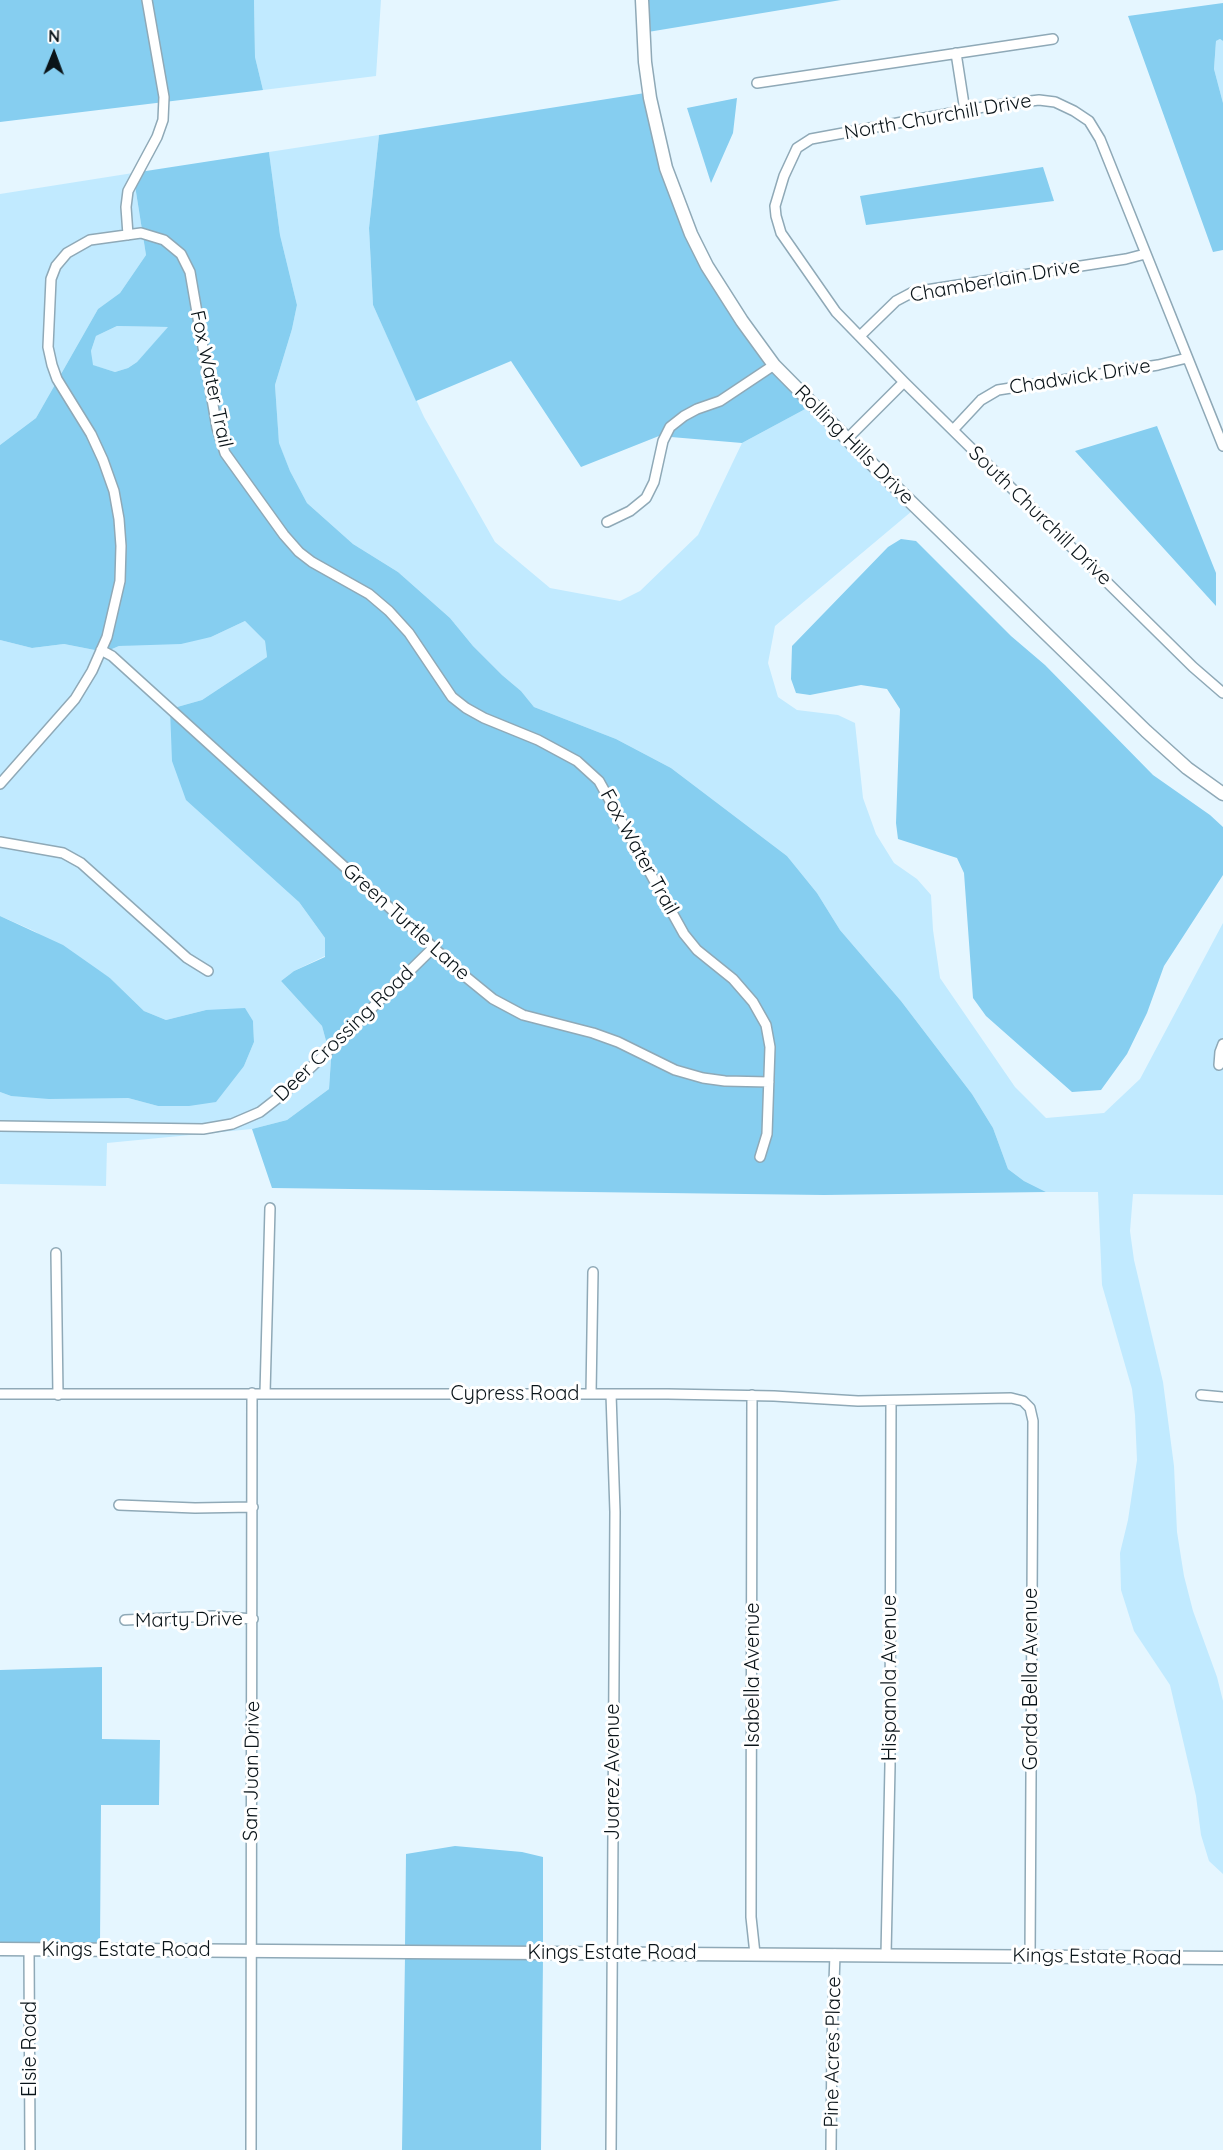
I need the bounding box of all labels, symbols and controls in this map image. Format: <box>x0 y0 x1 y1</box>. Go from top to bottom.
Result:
north arrow <box>24 24 84 84</box>
text: N <box>48 26 60 46</box>
street label: North Churchill Drive <box>842 89 1034 145</box>
street label: Chamberlain Drive <box>908 254 1082 308</box>
street label: Fox Water Trail <box>185 308 237 450</box>
street label: Chadwick Drive <box>1008 354 1152 400</box>
street label: Rolling Hills Drive <box>789 380 919 510</box>
street label: South Churchill Drive <box>963 441 1117 591</box>
street label: Fox Water Trail <box>595 785 683 919</box>
street label: Green Turtle Lane <box>337 859 475 985</box>
street label: Deer Crossing Road <box>269 961 419 1107</box>
street label: Cypress Road <box>451 1382 579 1406</box>
street label: Gorda Bella Avenue <box>1019 1588 1043 1770</box>
street label: Hispanola Avenue <box>878 1595 902 1761</box>
street label: Isabella Avenue <box>741 1602 765 1748</box>
street label: Marty Drive <box>135 1607 243 1633</box>
street label: San Juan Drive <box>239 1701 265 1841</box>
street label: Juarez Avenue <box>601 1704 625 1840</box>
street label: Kings Estate Road <box>41 1938 211 1962</box>
street label: Kings Estate Road <box>527 1941 697 1965</box>
street label: Kings Estate Road <box>1012 1944 1182 1970</box>
street label: Pine Acres Place <box>820 1976 846 2128</box>
street label: Elsie Road <box>18 2001 42 2097</box>

